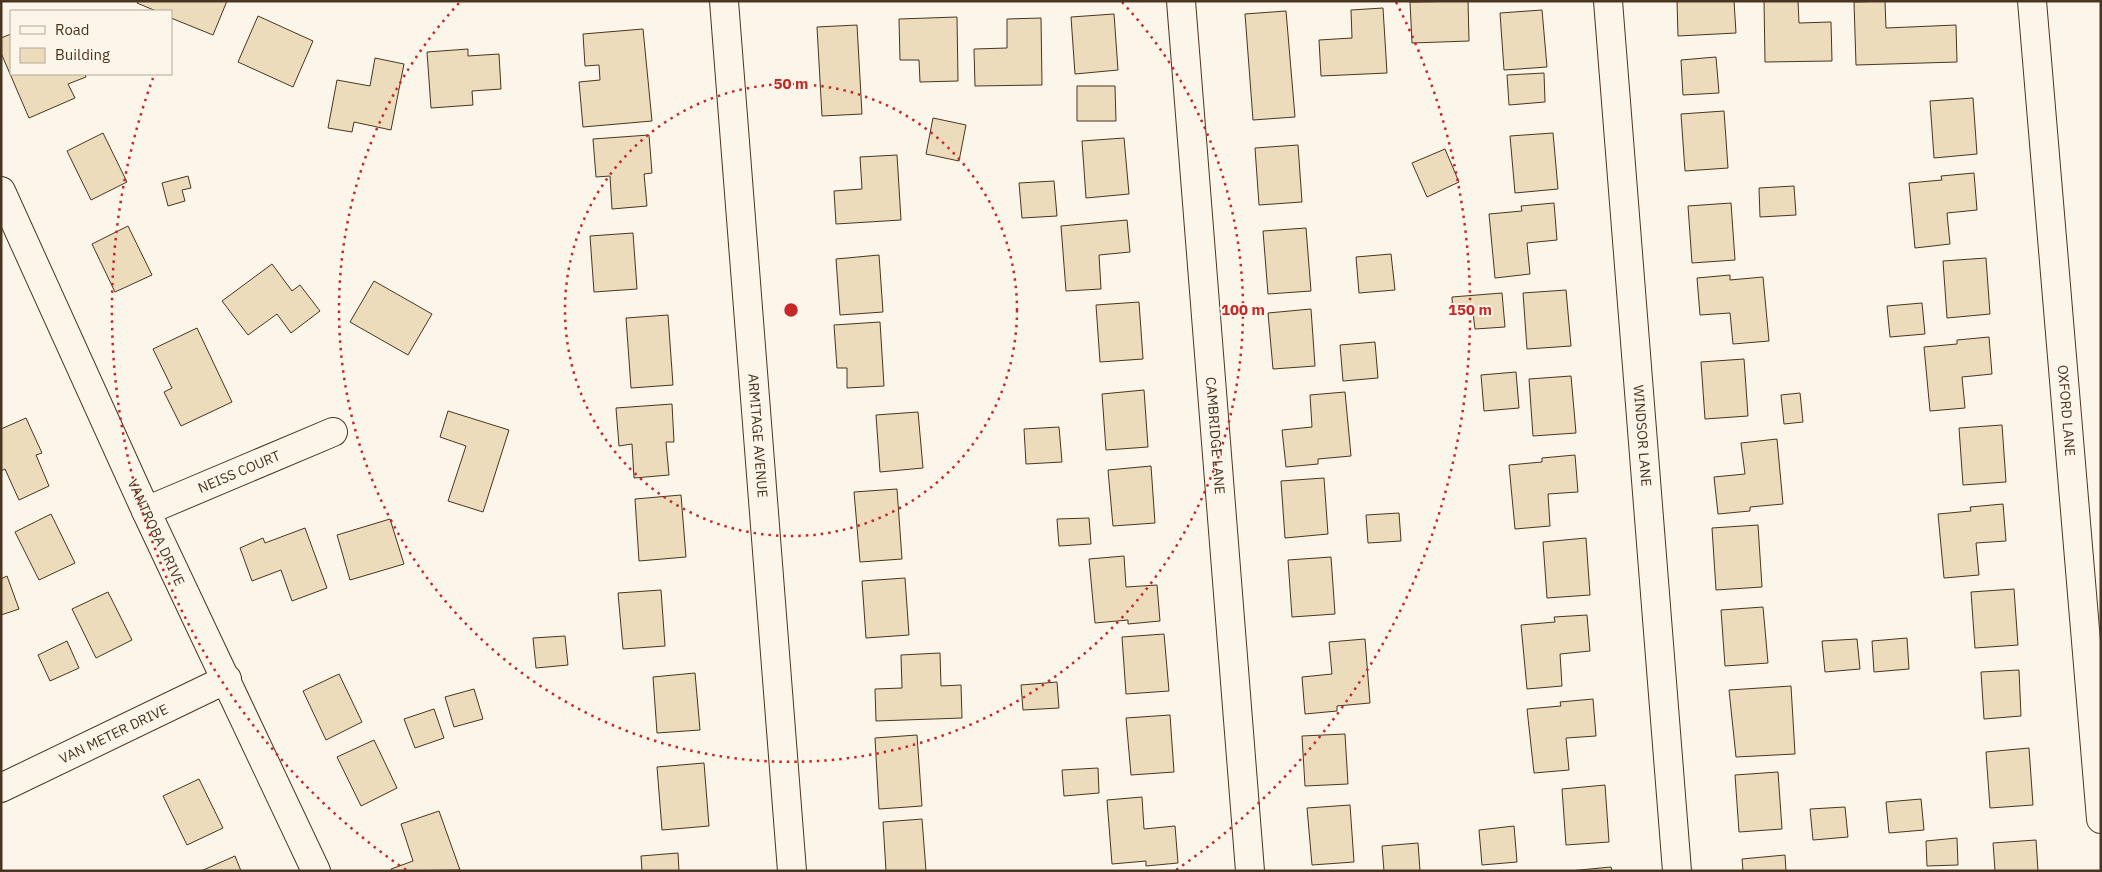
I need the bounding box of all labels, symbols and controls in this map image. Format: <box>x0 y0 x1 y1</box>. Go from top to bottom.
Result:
legend <box>10 10 172 75</box>
text: Road <box>55 20 90 39</box>
text: Building <box>55 45 110 64</box>
text: 50 m <box>774 74 808 93</box>
text: 100 m <box>1221 300 1265 319</box>
text: 150 m <box>1448 300 1492 319</box>
centre of rings <box>782 301 800 319</box>
street label: OXFORD LANE <box>2054 364 2079 457</box>
street label: ARMITAGE AVENUE <box>744 373 772 498</box>
street label: CAMBRIDGE LANE <box>1202 376 1229 495</box>
street label: WINDSOR LANE <box>1629 384 1655 487</box>
street label: NEISS COURT <box>195 446 283 497</box>
street label: VANTROBA DRIVE <box>124 476 189 589</box>
street label: VAN METER DRIVE <box>56 700 171 768</box>

